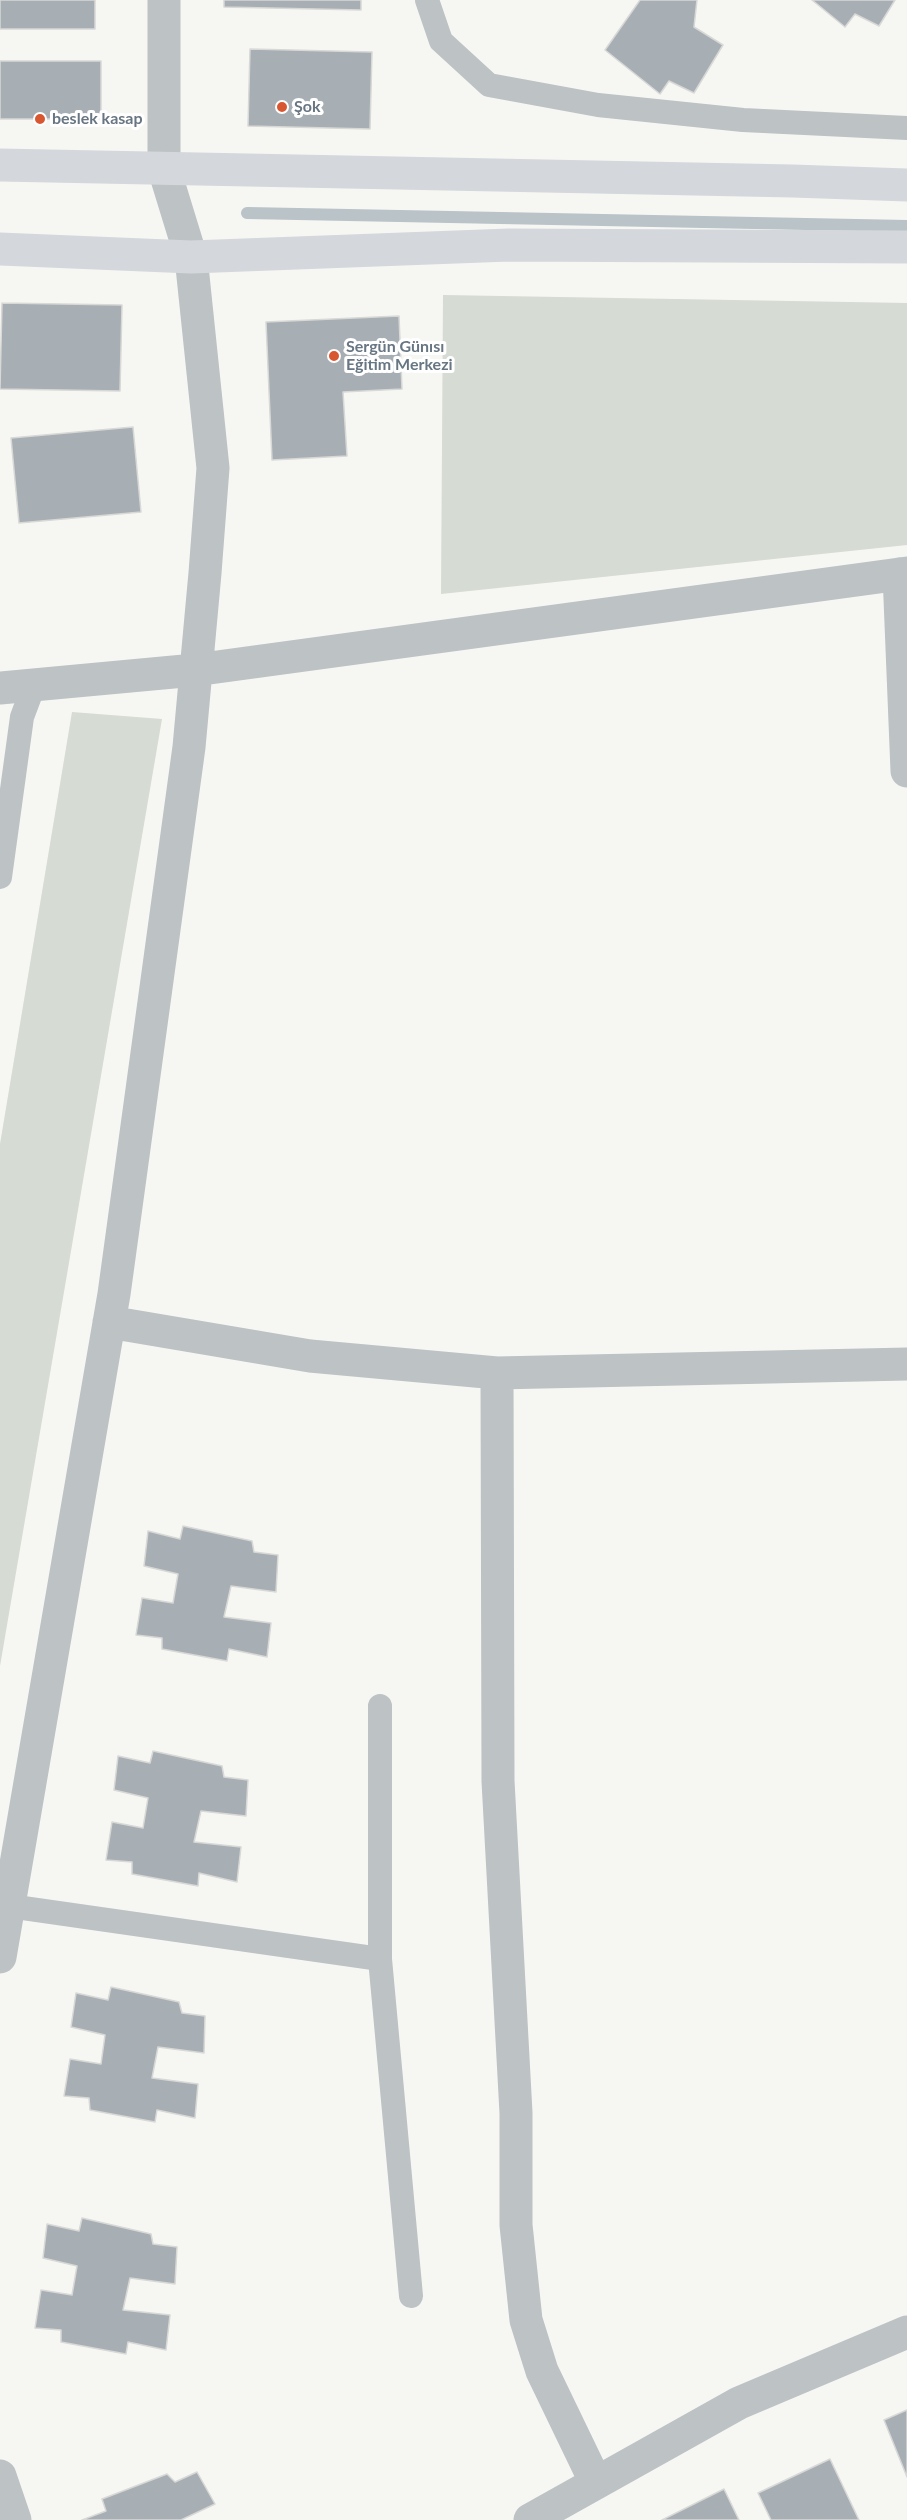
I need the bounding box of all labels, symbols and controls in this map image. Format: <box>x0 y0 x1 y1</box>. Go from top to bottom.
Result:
place label: Şok <box>294 97 320 117</box>
marker: Şok <box>275 100 289 114</box>
place label: beslek kasap <box>52 109 143 129</box>
marker: beslek kasap <box>33 112 47 126</box>
place label: Sergün Günısı Eğitim Merkezi <box>346 337 453 375</box>
marker: Sergün Günısı Eğitim Merkezi <box>327 349 341 363</box>

